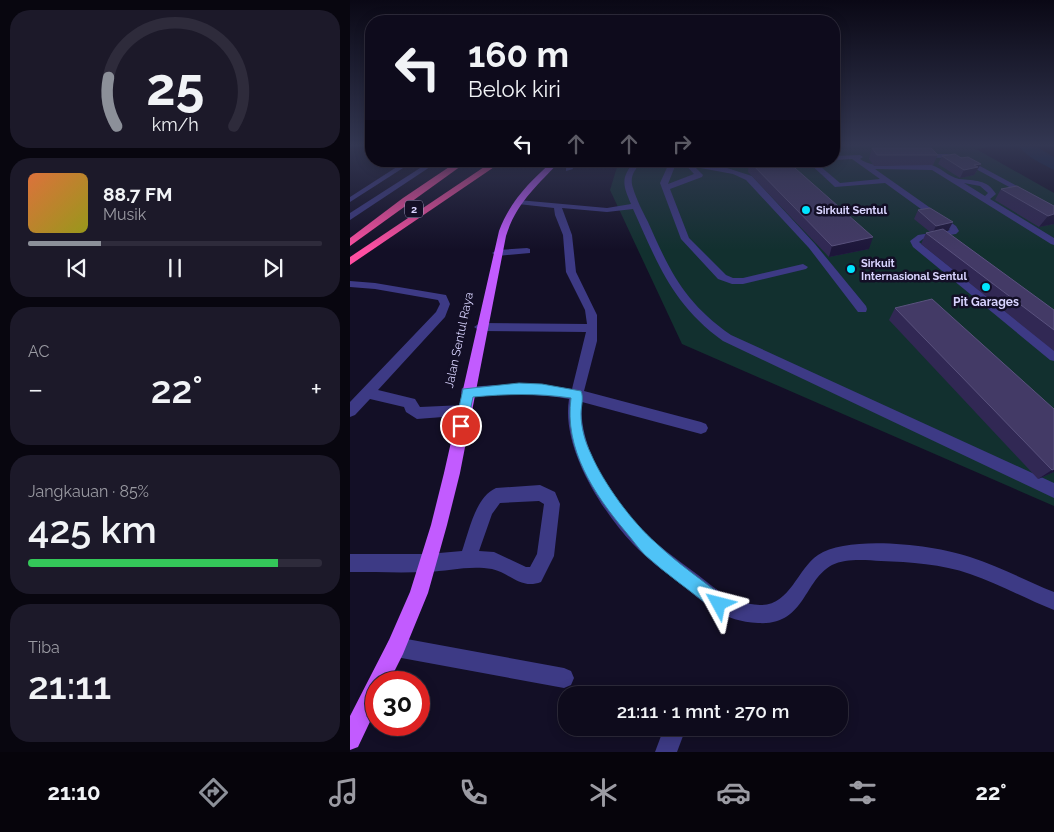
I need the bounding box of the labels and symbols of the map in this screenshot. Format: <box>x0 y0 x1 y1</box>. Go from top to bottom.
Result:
road number: 2 <box>405 200 423 218</box>
marker: Sirkuit Sentul <box>800 204 812 216</box>
place label: Sirkuit Sentul <box>816 204 887 217</box>
place label: Sirkuit Internasional Sentul <box>861 257 967 283</box>
marker: Sirkuit Internasional Sentul <box>845 263 857 275</box>
marker: Pit Garages <box>980 281 992 293</box>
street label: Jalan Sentul Raya <box>442 291 476 389</box>
place label: Pit Garages <box>953 295 1019 309</box>
pin <box>440 405 482 447</box>
position arrow <box>692 577 744 629</box>
speed limit sign: 30 <box>365 671 430 736</box>

